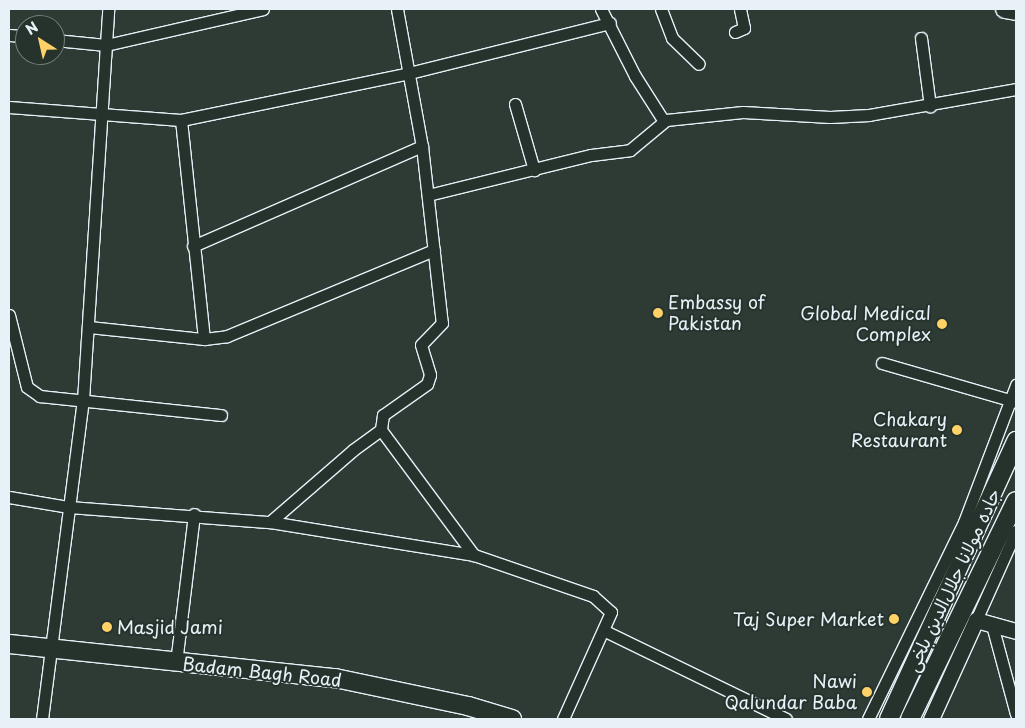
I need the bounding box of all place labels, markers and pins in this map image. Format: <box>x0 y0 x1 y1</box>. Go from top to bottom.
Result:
place label: Embassy of Pakistan <box>668 292 766 334</box>
place label: Global Medical Complex <box>801 303 931 346</box>
marker: Embassy of Pakistan <box>652 307 664 319</box>
marker: Global Medical Complex <box>935 317 949 331</box>
place label: Chakary Restaurant <box>851 409 947 452</box>
marker: Chakary Restaurant <box>951 424 963 436</box>
place label: Taj Super Market <box>733 608 884 630</box>
marker: Taj Super Market <box>888 613 900 625</box>
place label: Masjid Jami <box>117 616 223 638</box>
marker: Masjid Jami <box>101 621 113 633</box>
place label: Nawi Qalundar Baba <box>725 671 857 714</box>
marker: Nawi Qalundar Baba <box>861 686 873 698</box>

